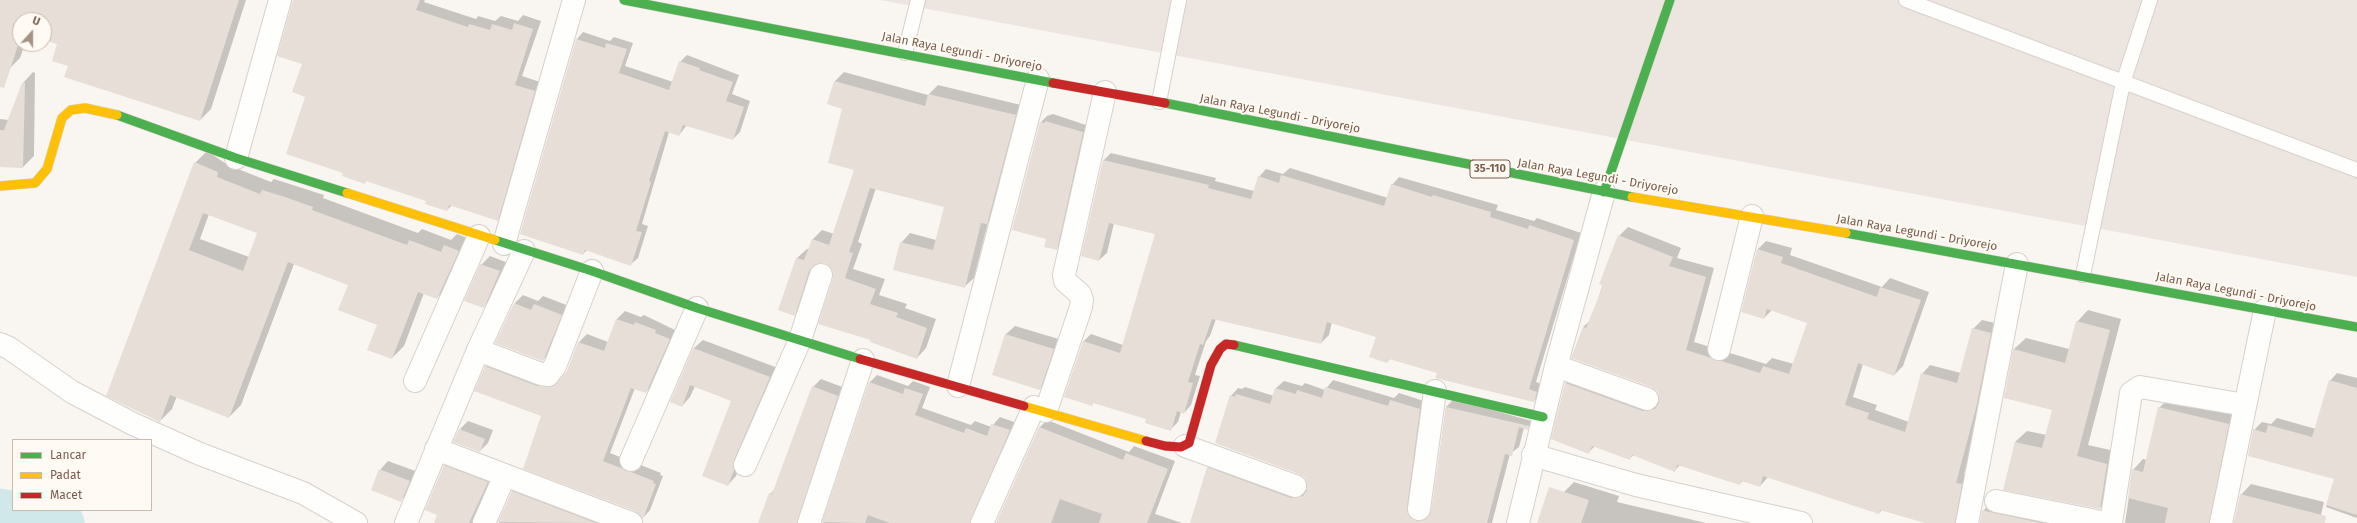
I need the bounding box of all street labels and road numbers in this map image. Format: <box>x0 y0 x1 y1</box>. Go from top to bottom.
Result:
street label: Jalan Raya Legundi - Driyorejo <box>881 29 1043 75</box>
street label: Jalan Raya Legundi - Driyorejo <box>1199 91 1361 137</box>
street label: Jalan Raya Legundi - Driyorejo <box>1516 156 1680 198</box>
road number: 35-110 <box>1470 160 1510 178</box>
street label: Jalan Raya Legundi - Driyorejo <box>1835 212 1999 254</box>
street label: Jalan Raya Legundi - Driyorejo <box>2155 269 2317 315</box>

